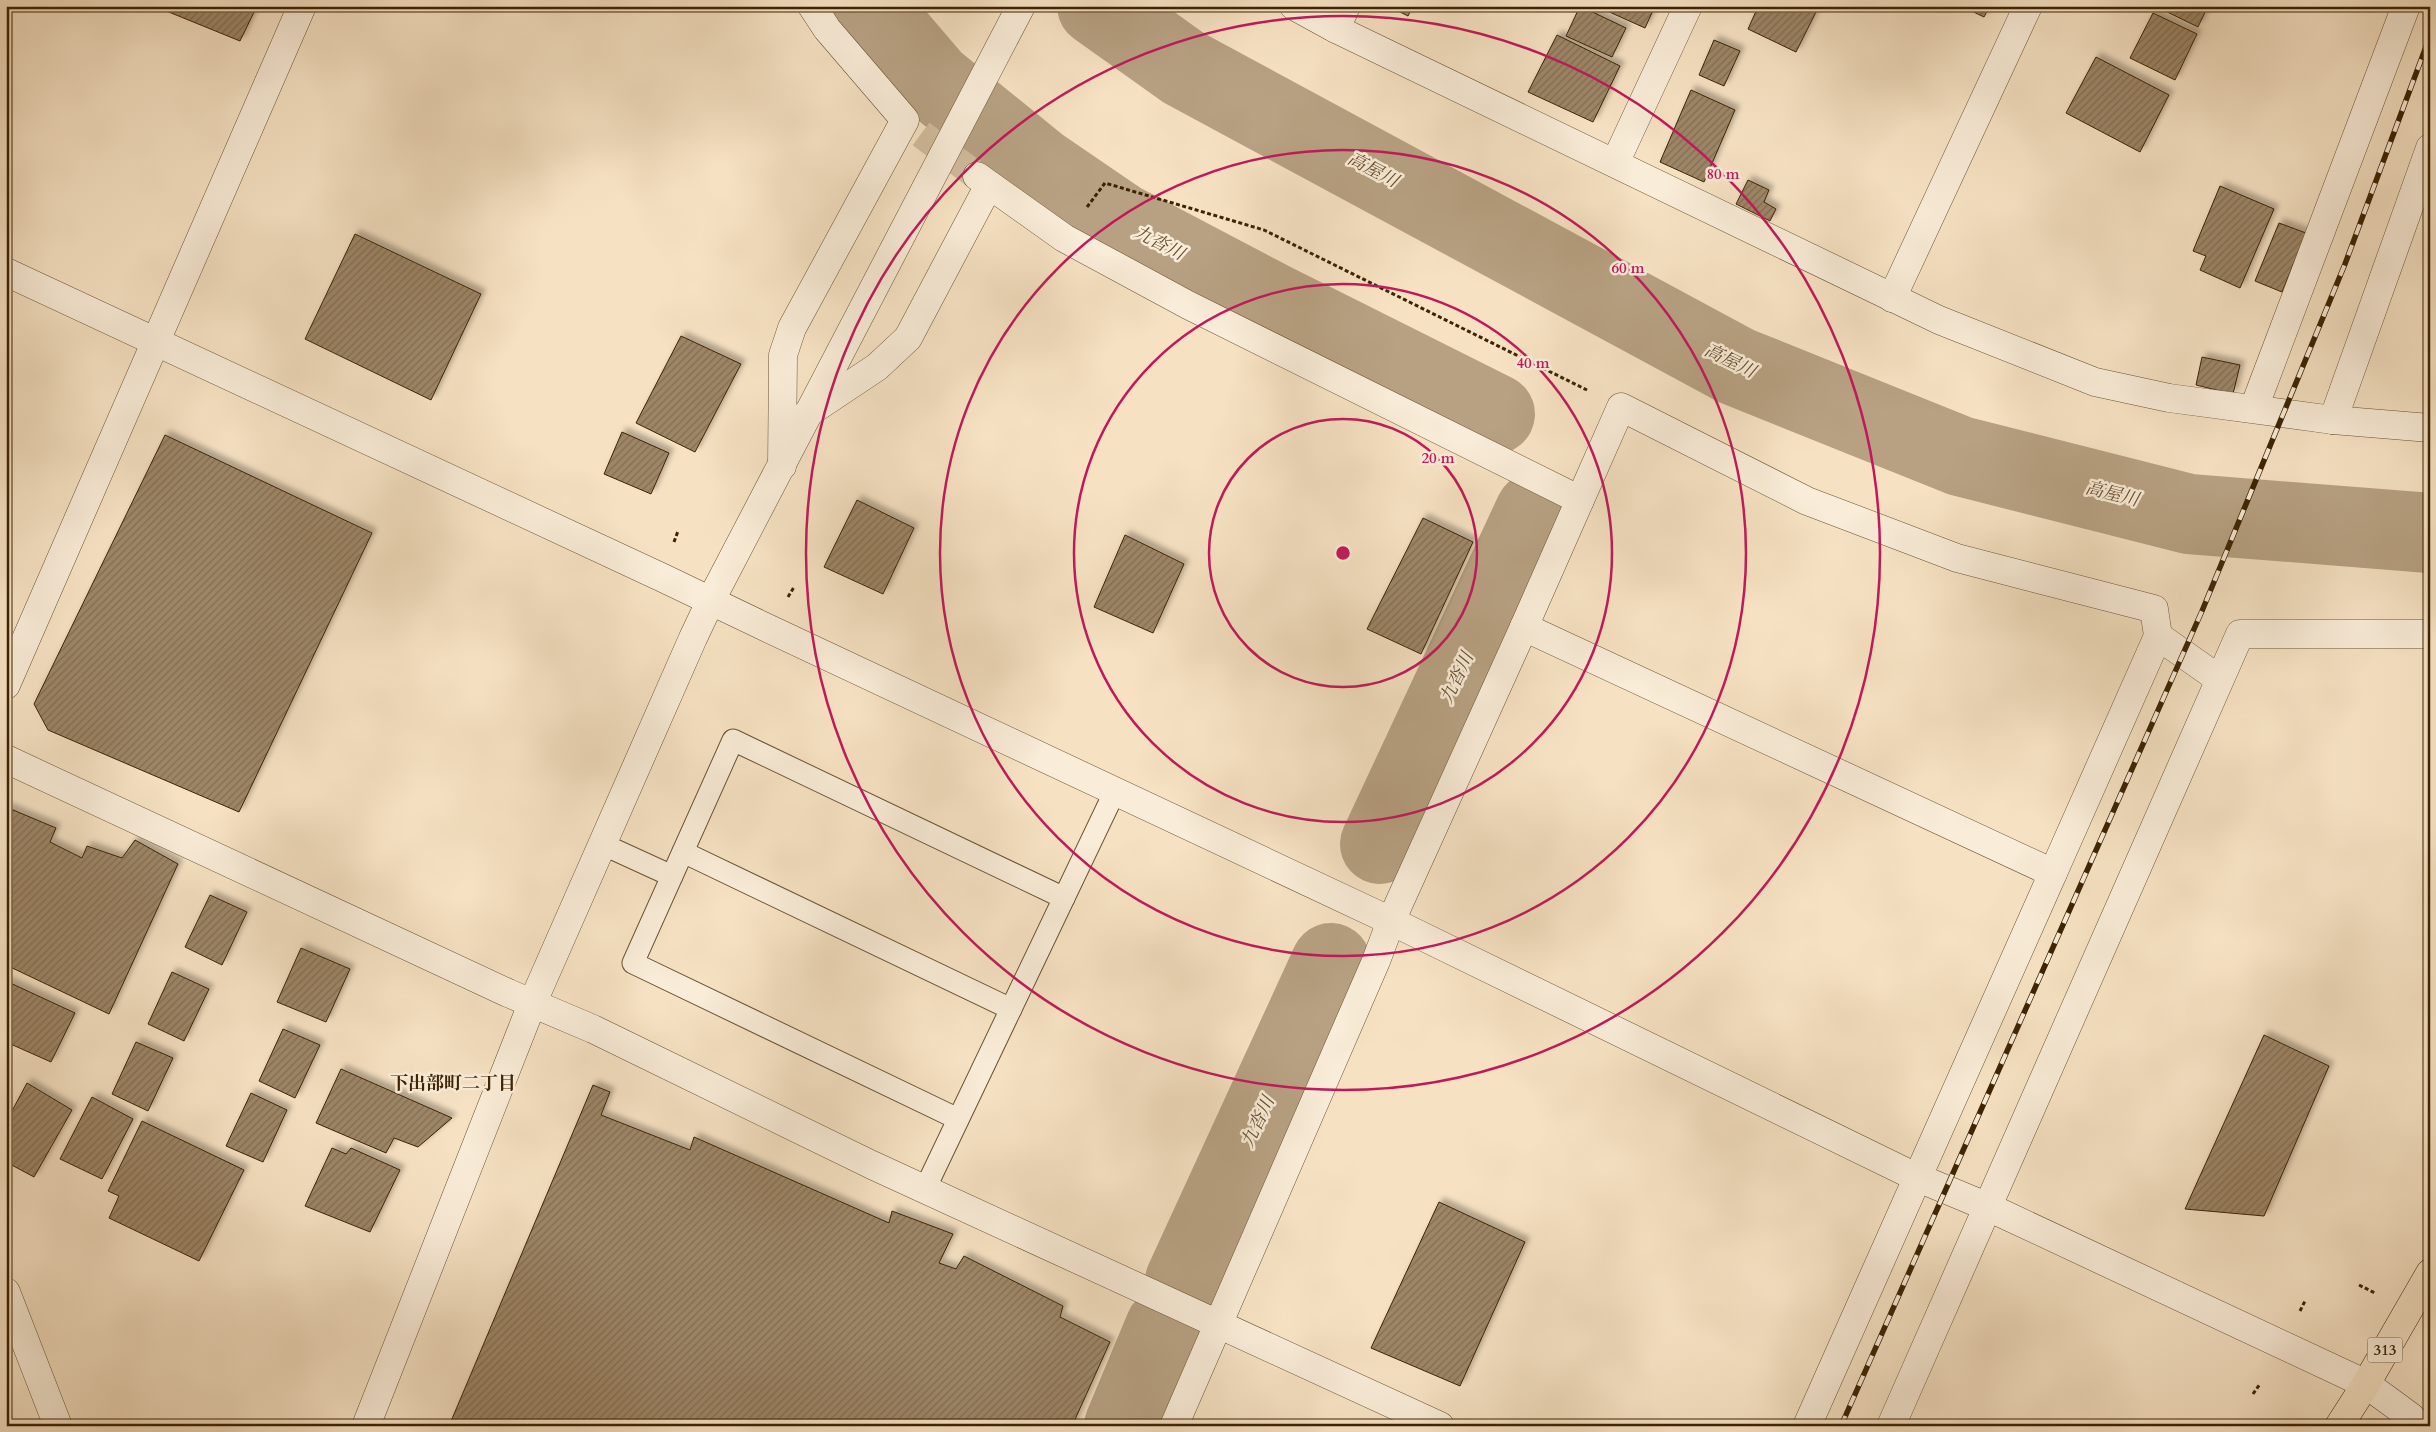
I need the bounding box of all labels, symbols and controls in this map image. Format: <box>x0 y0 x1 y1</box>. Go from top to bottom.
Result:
water label: 高屋川 <box>1343 146 1404 195</box>
text: 80 m <box>1706 164 1740 184</box>
water label: 九沓川 <box>1129 220 1191 267</box>
text: 60 m <box>1611 258 1645 278</box>
water label: 高屋川 <box>1700 338 1762 385</box>
text: 40 m <box>1516 353 1550 373</box>
text: 20 m <box>1421 448 1455 468</box>
water label: 高屋川 <box>2083 475 2143 513</box>
centre of rings <box>1334 544 1352 562</box>
water label: 九沓川 <box>1434 646 1481 708</box>
district label: 下出部町二丁目 <box>390 1071 516 1096</box>
water label: 九沓川 <box>1235 1090 1282 1152</box>
road number: 313 <box>2368 1338 2402 1362</box>

